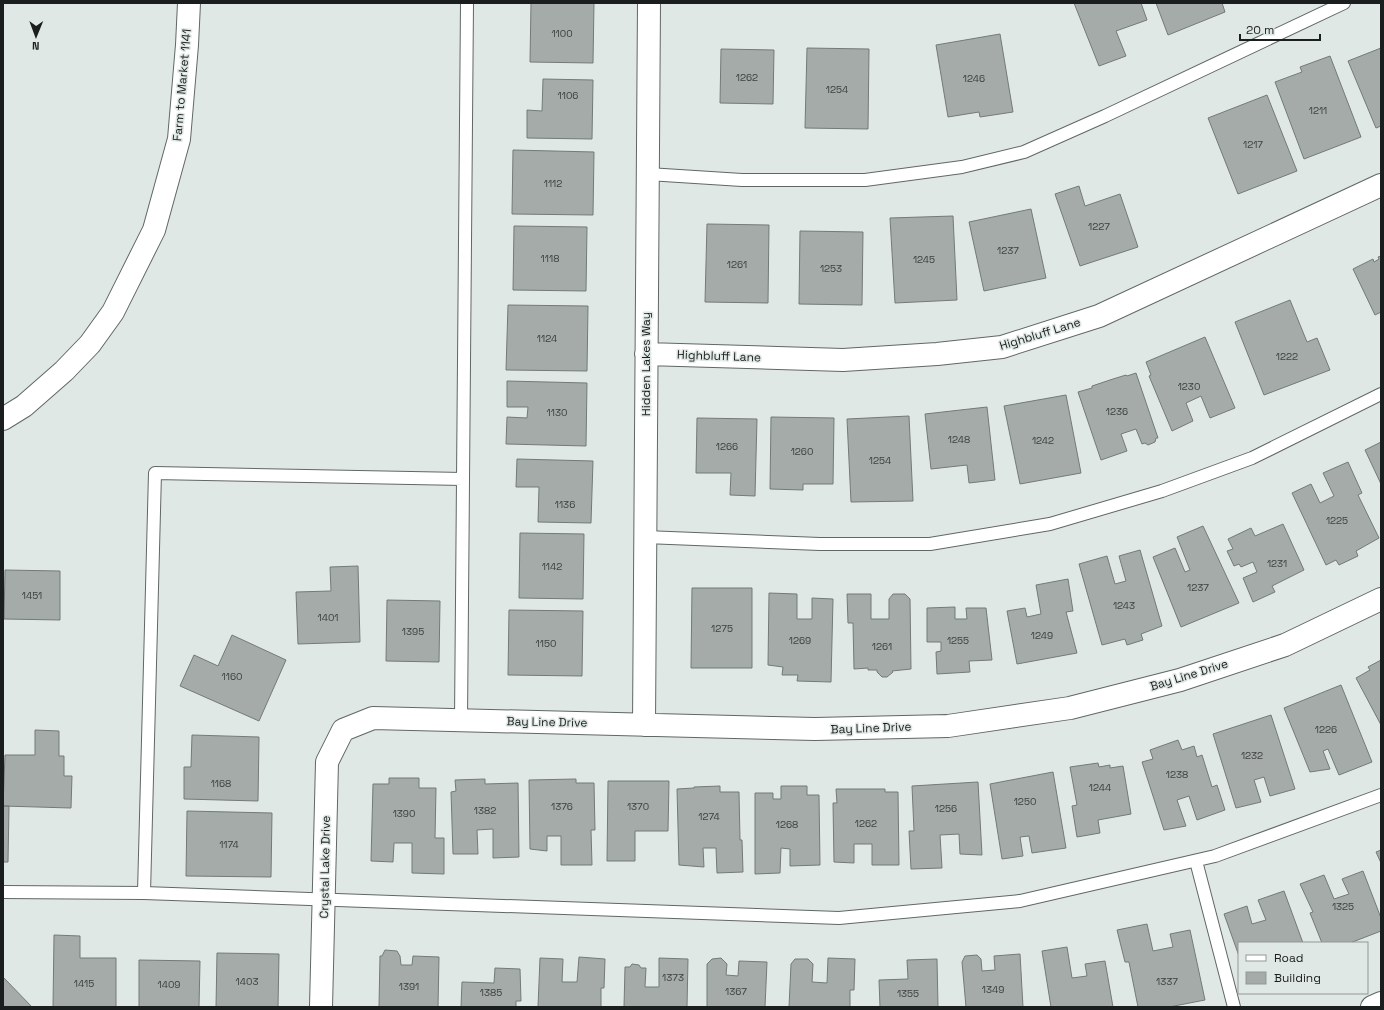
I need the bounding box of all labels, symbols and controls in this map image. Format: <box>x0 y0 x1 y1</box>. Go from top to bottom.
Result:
north arrow <box>16 16 56 56</box>
scale bar <box>1240 16 1320 42</box>
text: 20 m <box>1246 22 1274 38</box>
house number: 1100 <box>551 27 573 40</box>
street label: Farm to Market 1141 <box>169 28 195 142</box>
text: N <box>32 39 40 53</box>
house number: 1262 <box>736 71 758 84</box>
house number: 1246 <box>963 72 985 85</box>
house number: 1254 <box>826 83 848 96</box>
house number: 1106 <box>558 89 578 102</box>
house number: 1211 <box>1309 104 1327 117</box>
house number: 1217 <box>1243 138 1263 151</box>
house number: 1112 <box>544 177 562 190</box>
house number: 1227 <box>1088 220 1110 233</box>
house number: 1237 <box>997 244 1019 257</box>
house number: 1118 <box>541 252 559 265</box>
house number: 1245 <box>913 253 935 266</box>
house number: 1261 <box>727 258 747 271</box>
house number: 1253 <box>820 262 842 275</box>
street label: Hidden Lakes Way <box>638 312 654 416</box>
street label: Highbluff Lane <box>997 314 1083 354</box>
house number: 1124 <box>537 332 557 345</box>
street label: Highbluff Lane <box>677 347 761 365</box>
house number: 1222 <box>1276 350 1298 363</box>
house number: 1230 <box>1178 380 1200 393</box>
house number: 1236 <box>1106 405 1128 418</box>
house number: 1130 <box>547 406 567 419</box>
house number: 1248 <box>948 433 970 446</box>
house number: 1242 <box>1032 434 1054 447</box>
house number: 1266 <box>716 440 738 453</box>
house number: 1260 <box>791 445 813 458</box>
house number: 1254 <box>869 454 891 467</box>
house number: 1136 <box>555 498 575 511</box>
house number: 1225 <box>1326 514 1348 527</box>
house number: 1231 <box>1267 557 1287 570</box>
house number: 1142 <box>542 560 562 573</box>
house number: 1237 <box>1187 581 1209 594</box>
house number: 1451 <box>22 589 42 602</box>
house number: 1243 <box>1113 599 1135 612</box>
house number: 1401 <box>317 611 339 624</box>
house number: 1275 <box>711 622 733 635</box>
house number: 1395 <box>402 625 424 638</box>
house number: 1249 <box>1031 629 1053 642</box>
house number: 1269 <box>789 634 811 647</box>
house number: 1255 <box>947 634 969 647</box>
house number: 1150 <box>536 637 556 650</box>
house number: 1261 <box>872 640 892 653</box>
street label: Bay Line Drive <box>1148 656 1230 694</box>
house number: 1160 <box>222 670 242 683</box>
street label: Bay Line Drive <box>506 713 588 731</box>
street label: Bay Line Drive <box>830 719 912 737</box>
house number: 1226 <box>1315 723 1337 736</box>
house number: 1232 <box>1241 749 1263 762</box>
house number: 1238 <box>1166 768 1188 781</box>
house number: 1168 <box>211 777 231 790</box>
house number: 1244 <box>1089 781 1111 794</box>
house number: 1250 <box>1014 795 1036 808</box>
house number: 1376 <box>551 800 573 813</box>
house number: 1370 <box>627 800 649 813</box>
house number: 1256 <box>935 802 957 815</box>
house number: 1382 <box>474 804 496 817</box>
house number: 1390 <box>393 807 415 820</box>
house number: 1274 <box>698 810 720 823</box>
street label: Crystal Lake Drive <box>316 816 334 918</box>
house number: 1262 <box>855 817 877 830</box>
house number: 1268 <box>776 818 798 831</box>
house number: 1174 <box>219 838 239 851</box>
house number: 1325 <box>1332 900 1354 913</box>
legend <box>1238 942 1368 994</box>
text: Road <box>1274 950 1303 966</box>
text: Building <box>1274 970 1321 986</box>
house number: 1373 <box>662 971 684 984</box>
house number: 1403 <box>236 975 258 988</box>
house number: 1337 <box>1156 975 1178 988</box>
house number: 1415 <box>74 977 94 990</box>
house number: 1409 <box>158 978 180 991</box>
house number: 1391 <box>399 980 419 993</box>
house number: 1349 <box>982 983 1004 996</box>
house number: 1367 <box>725 985 747 998</box>
house number: 1385 <box>480 986 502 999</box>
house number: 1355 <box>897 987 919 1000</box>

